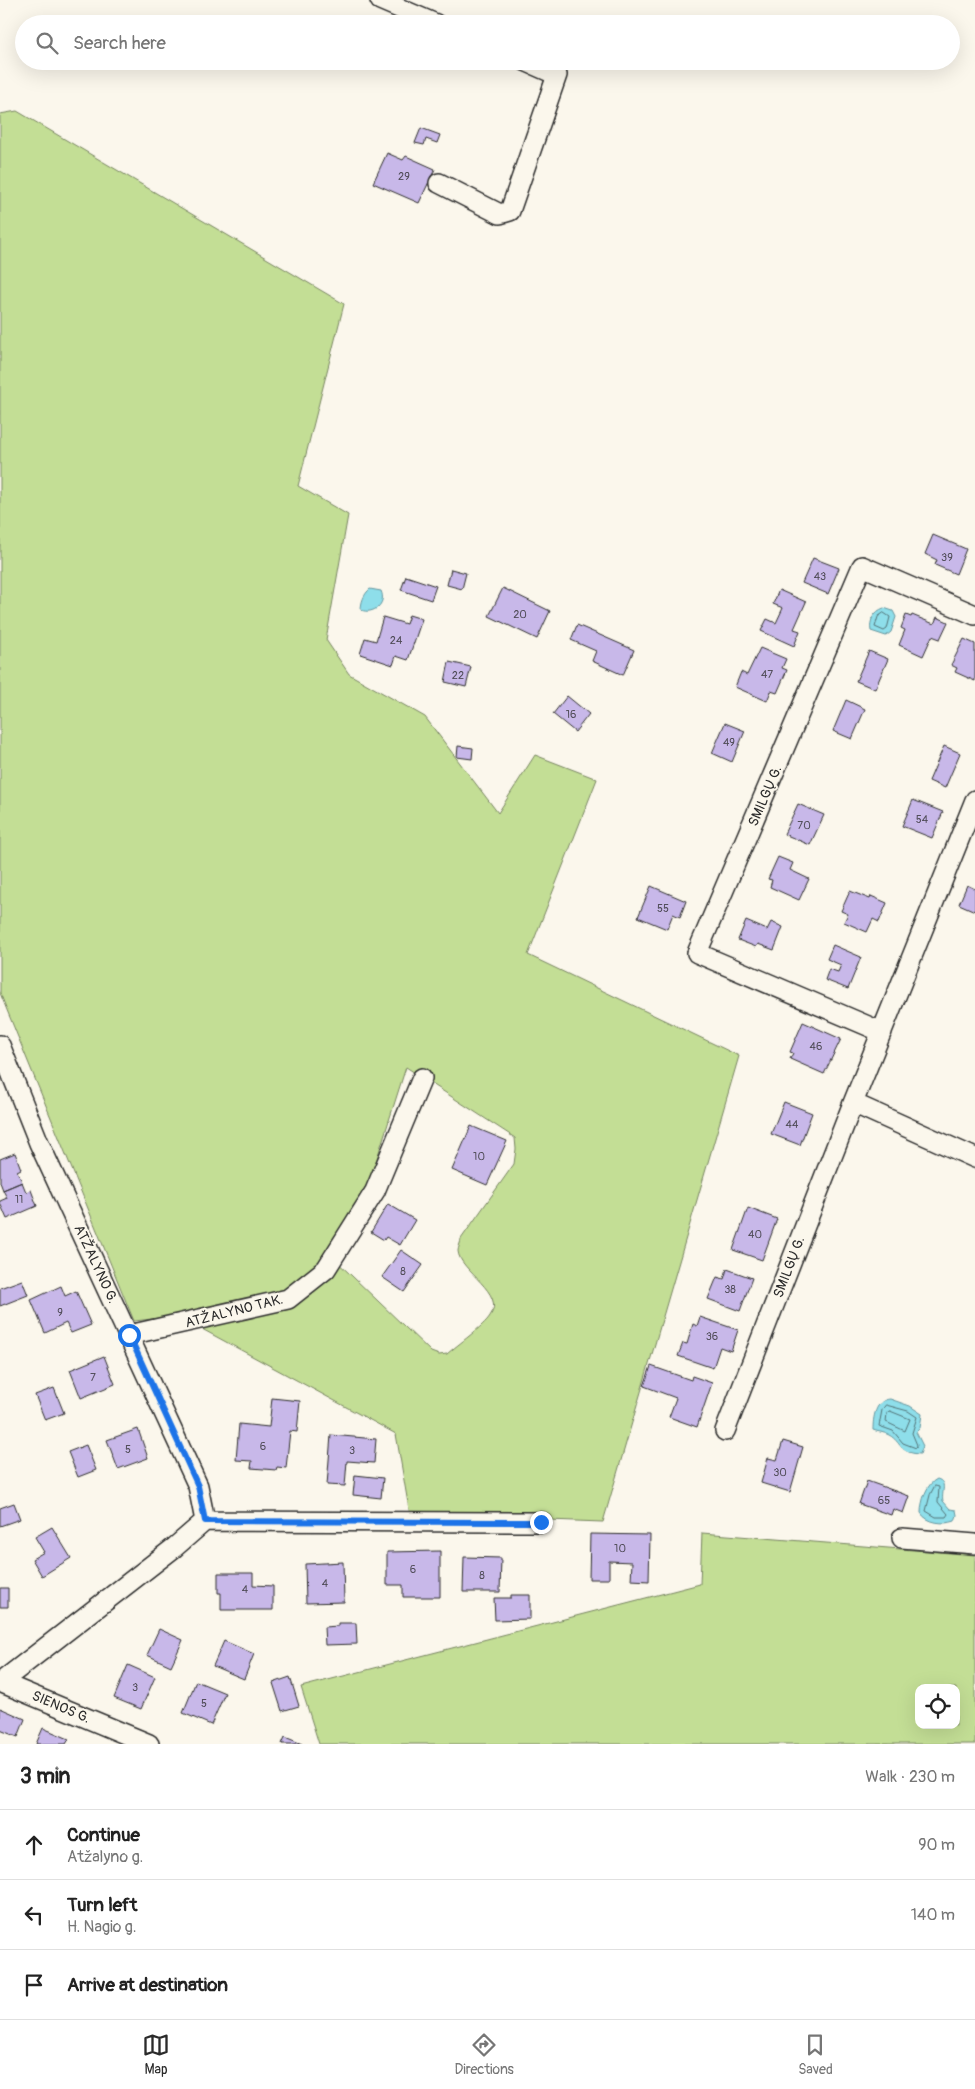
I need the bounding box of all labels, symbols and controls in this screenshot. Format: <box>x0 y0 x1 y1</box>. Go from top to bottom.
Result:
search box <box>15 15 960 70</box>
icon: search <box>33 29 61 57</box>
text: Search here <box>73 31 166 55</box>
house number: 29 <box>398 170 410 183</box>
house number: 39 <box>941 551 953 564</box>
house number: 43 <box>814 570 826 583</box>
house number: 20 <box>513 608 527 621</box>
house number: 24 <box>390 634 403 647</box>
house number: 47 <box>761 668 773 681</box>
house number: 22 <box>452 669 464 682</box>
house number: 16 <box>566 708 576 721</box>
house number: 49 <box>723 736 735 749</box>
street label: SMILGŲ G. <box>745 763 785 829</box>
house number: 54 <box>916 813 929 826</box>
house number: 70 <box>797 819 811 832</box>
house number: 55 <box>657 902 669 915</box>
house number: 46 <box>810 1040 822 1053</box>
house number: 44 <box>786 1118 799 1131</box>
house number: 10 <box>473 1150 485 1163</box>
house number: 11 <box>15 1193 23 1206</box>
street label: ATŽALYNO G. <box>70 1222 122 1306</box>
house number: 40 <box>748 1228 762 1241</box>
street label: SMILGŲ G. <box>770 1234 808 1300</box>
house number: 8 <box>400 1265 406 1278</box>
house number: 38 <box>724 1283 736 1296</box>
street label: ATŽALYNO TAK. <box>183 1291 285 1331</box>
house number: 9 <box>57 1306 63 1319</box>
route start <box>118 1324 141 1347</box>
house number: 36 <box>706 1330 718 1343</box>
house number: 7 <box>90 1371 96 1384</box>
house number: 6 <box>260 1440 266 1453</box>
house number: 5 <box>125 1443 131 1456</box>
house number: 3 <box>349 1444 355 1457</box>
house number: 30 <box>773 1466 787 1479</box>
house number: 65 <box>878 1494 890 1507</box>
route end <box>530 1511 553 1534</box>
house number: 10 <box>614 1542 626 1555</box>
house number: 6 <box>410 1563 416 1576</box>
house number: 8 <box>479 1569 485 1582</box>
house number: 4 <box>322 1577 329 1590</box>
house number: 4 <box>242 1583 249 1596</box>
house number: 3 <box>132 1681 138 1694</box>
map controls <box>915 1684 960 1729</box>
button: locate <box>915 1684 960 1729</box>
street label: SIENOS G. <box>29 1687 93 1727</box>
house number: 5 <box>201 1697 207 1710</box>
text: 3 min <box>20 1763 70 1790</box>
text: Walk · 230 m <box>865 1767 955 1787</box>
text: Continue <box>67 1823 140 1847</box>
icon: ahead <box>20 1831 48 1859</box>
text: 90 m <box>918 1835 955 1855</box>
text: Atžalyno g. <box>67 1847 143 1867</box>
text: Turn left <box>67 1893 137 1917</box>
icon: left <box>20 1901 48 1929</box>
text: 140 m <box>911 1905 955 1925</box>
text: H. Nagio g. <box>67 1917 136 1937</box>
icon: arrive <box>20 1971 48 1999</box>
text: Arrive at destination <box>67 1973 228 1997</box>
tab: Map <box>142 2031 170 2078</box>
tab: Directions <box>454 2031 514 2078</box>
tab: Saved <box>798 2031 833 2078</box>

